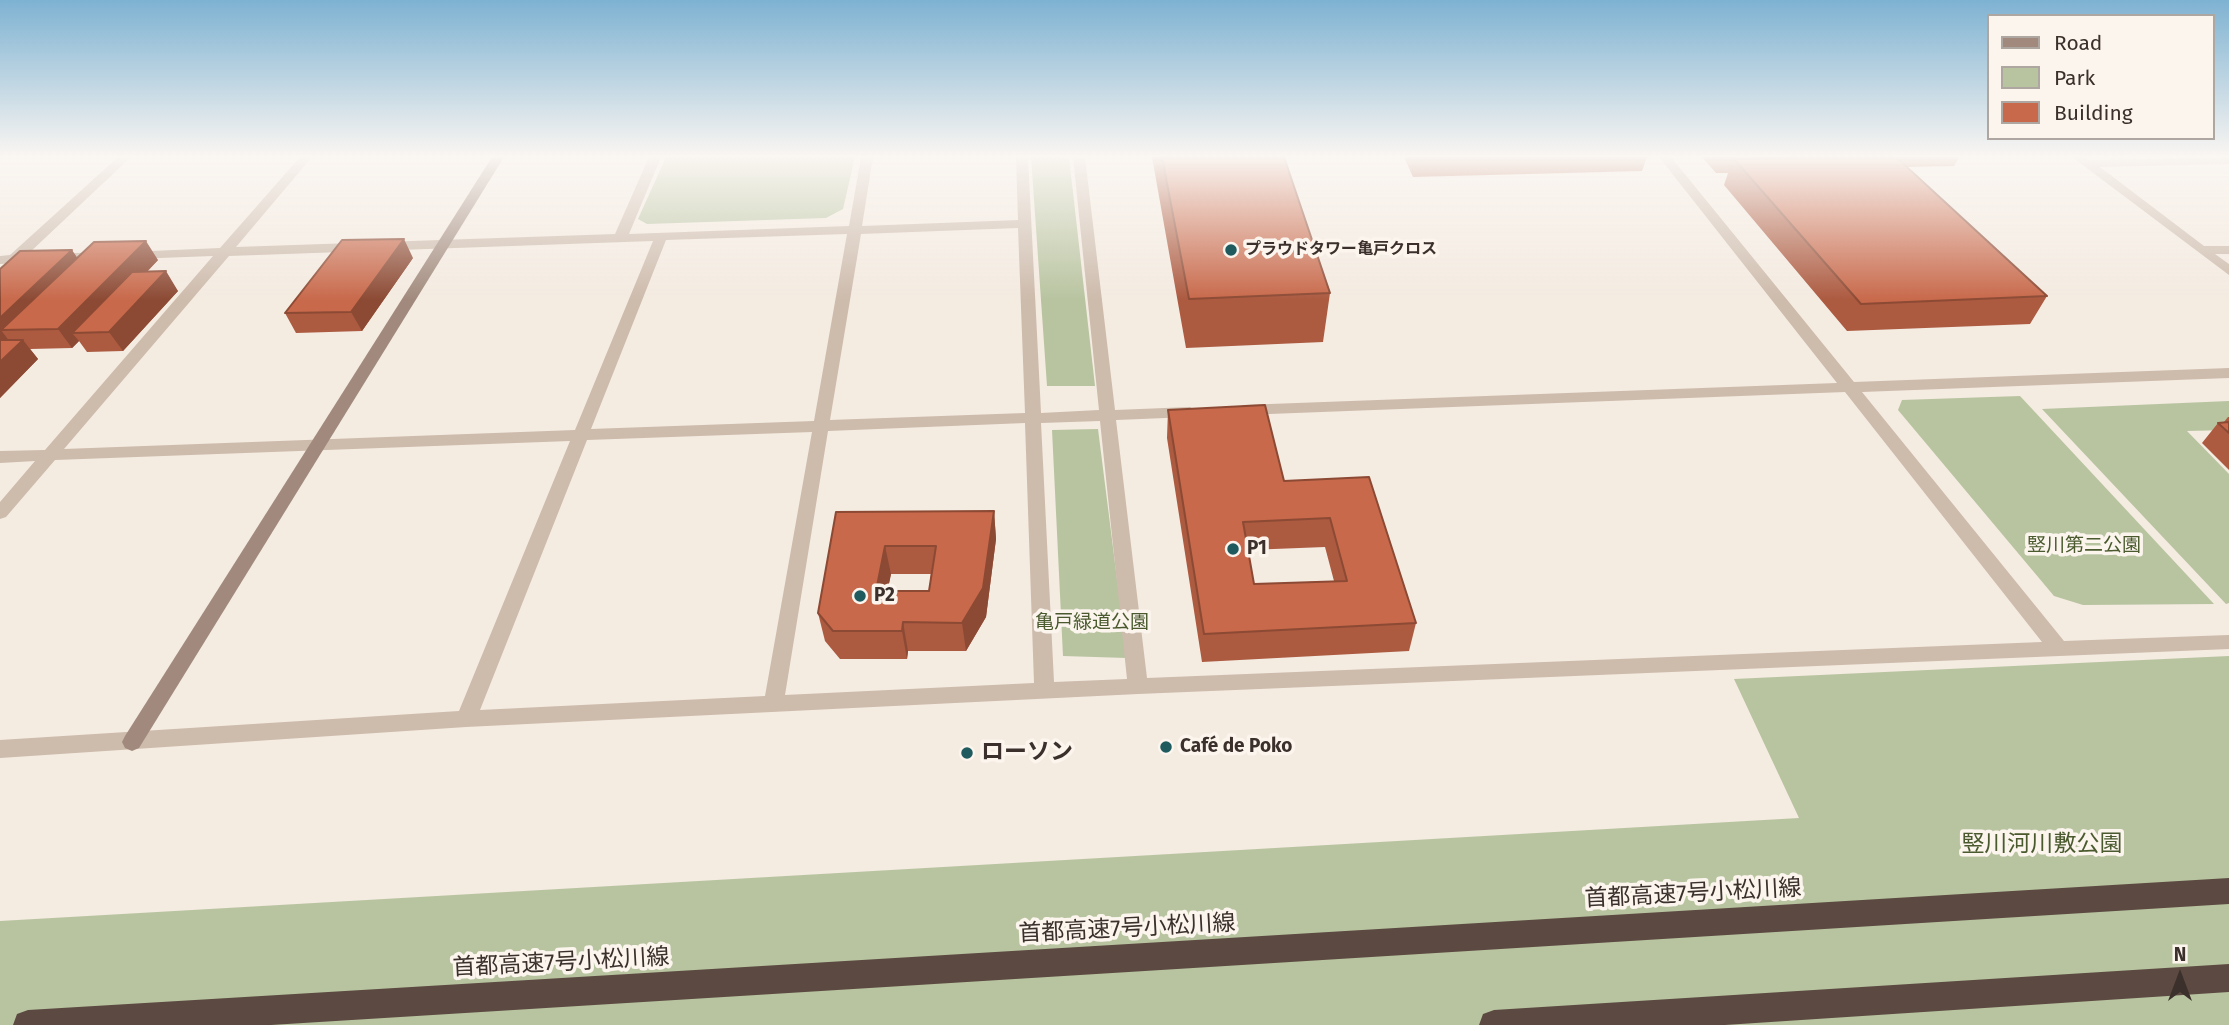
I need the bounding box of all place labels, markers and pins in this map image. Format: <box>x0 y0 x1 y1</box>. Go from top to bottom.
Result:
place label: プラウドタワー亀戸クロス <box>1245 240 1437 260</box>
marker: プラウドタワー亀戸クロス <box>1223 242 1239 258</box>
place label: P1 <box>1247 538 1267 560</box>
marker: P1 <box>1225 541 1241 557</box>
place label: P2 <box>874 585 895 607</box>
marker: P2 <box>852 588 868 604</box>
place label: Café de Poko <box>1180 736 1292 758</box>
place label: ローソン <box>981 739 1073 767</box>
marker: Café de Poko <box>1158 739 1174 755</box>
marker: ローソン <box>959 745 975 761</box>

